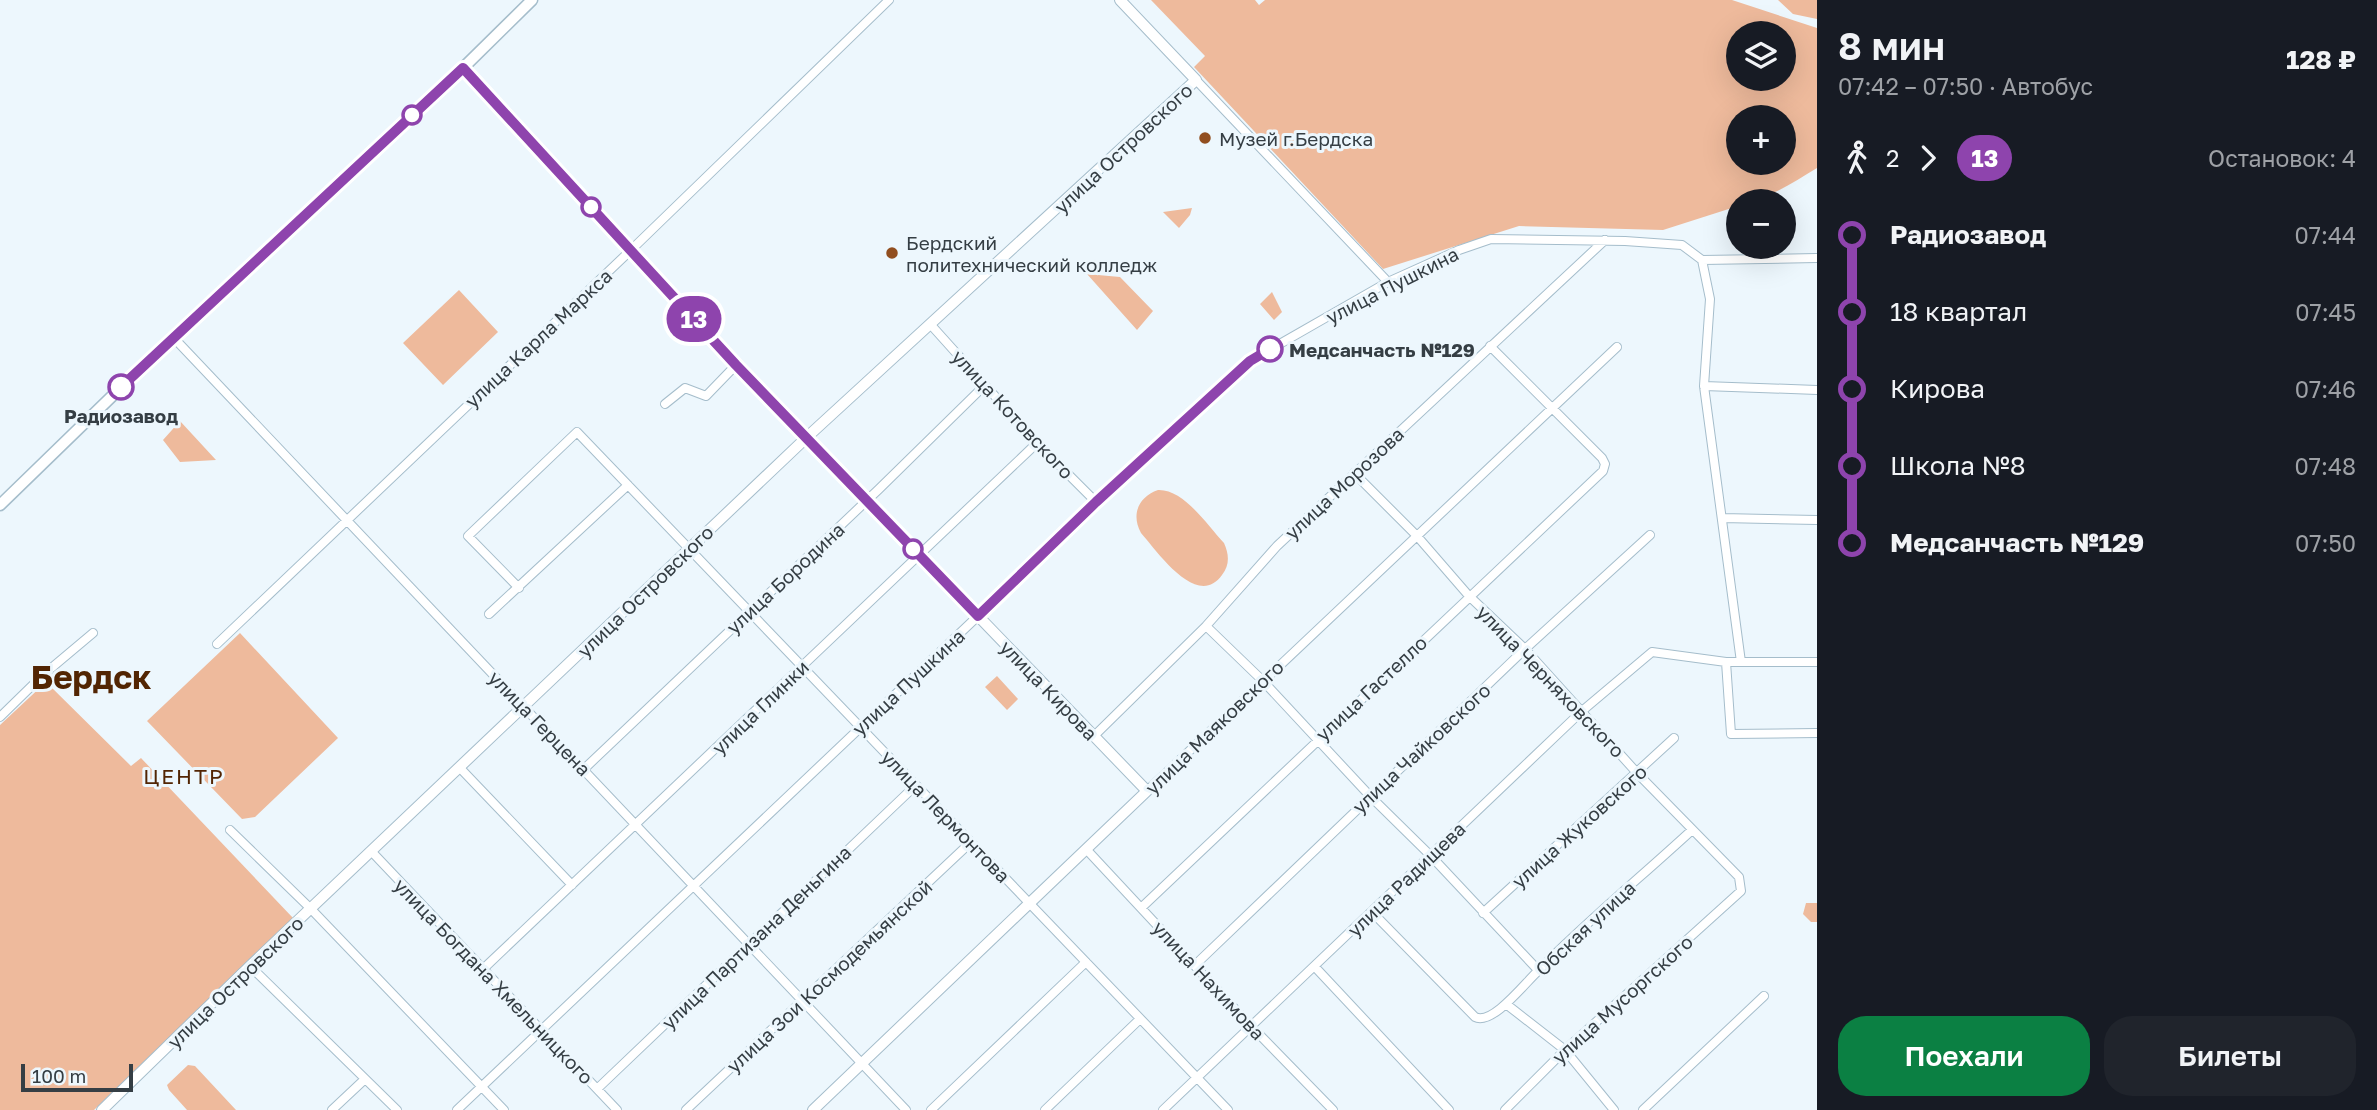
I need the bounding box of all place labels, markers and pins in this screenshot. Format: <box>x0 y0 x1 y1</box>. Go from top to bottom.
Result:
unlabelled marker <box>402 105 422 125</box>
place label: Музей г.Бердска <box>1219 127 1373 150</box>
marker: Музей г.Бердска <box>1197 130 1213 146</box>
unlabelled marker <box>581 197 601 217</box>
place label: Бердский политехнический колледж <box>906 231 1157 276</box>
marker: Бердский политехнический колледж <box>884 245 900 261</box>
marker: Медсанчасть №129 <box>1257 336 1283 362</box>
place label: Медсанчасть №129 <box>1289 338 1475 361</box>
marker: Радиозавод <box>108 374 134 400</box>
place label: Радиозавод <box>64 404 178 427</box>
unlabelled marker <box>903 539 923 559</box>

